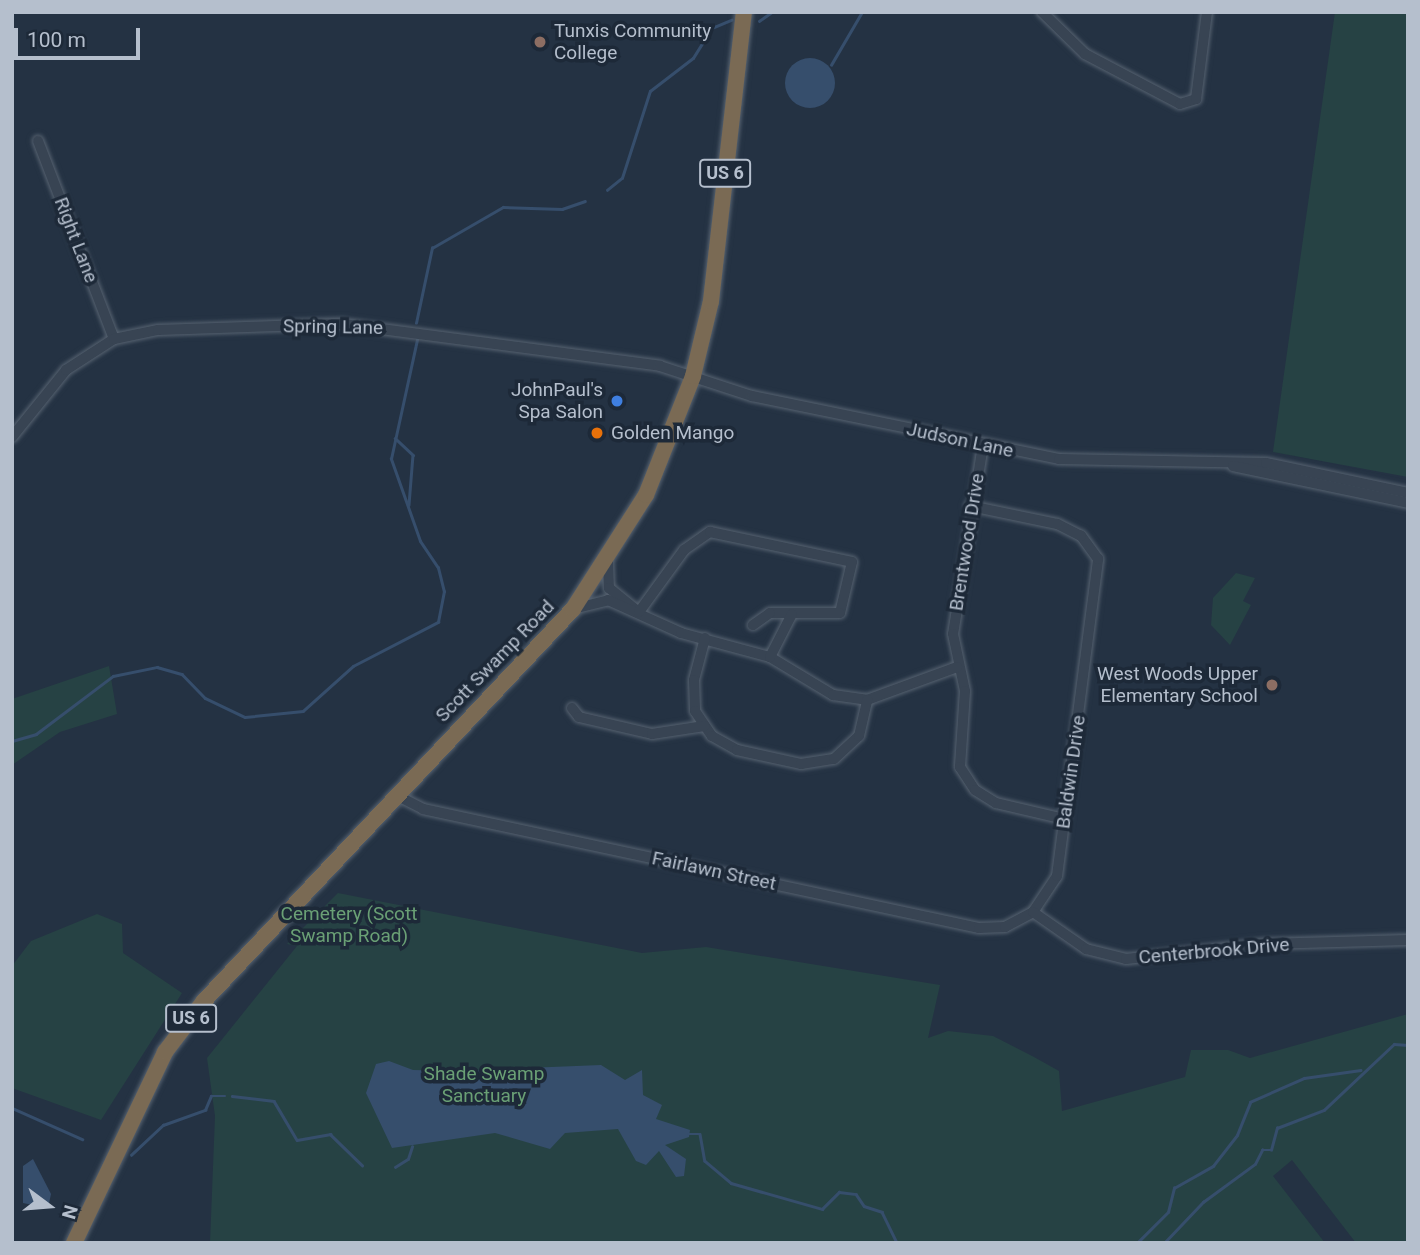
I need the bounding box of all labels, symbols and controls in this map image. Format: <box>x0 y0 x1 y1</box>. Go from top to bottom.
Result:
scale bar <box>18 14 144 58</box>
place label: Tunxis Community College <box>554 20 711 64</box>
text: 100 m <box>27 28 86 52</box>
marker: Tunxis Community College <box>532 34 548 50</box>
road number: US 6 <box>699 158 751 188</box>
street label: Right Lane <box>49 194 103 286</box>
street label: Spring Lane <box>283 315 383 339</box>
place label: JohnPaul's Spa Salon <box>511 379 603 423</box>
marker: JohnPaul's Spa Salon <box>609 393 625 409</box>
street label: Judson Lane <box>904 418 1016 462</box>
place label: Golden Mango <box>611 422 734 444</box>
marker: Golden Mango <box>589 425 605 441</box>
street label: Brentwood Drive <box>945 472 989 612</box>
street label: Scott Swamp Road <box>431 595 559 727</box>
place label: West Woods Upper Elementary School <box>1097 663 1258 707</box>
marker: West Woods Upper Elementary School <box>1264 677 1280 693</box>
street label: Baldwin Drive <box>1052 714 1090 830</box>
street label: Fairlawn Street <box>650 847 778 895</box>
park label: Cemetery (Scott Swamp Road) <box>281 903 417 947</box>
street label: Centerbrook Drive <box>1138 933 1290 969</box>
road number: US 6 <box>165 1003 217 1032</box>
park label: Shade Swamp Sanctuary <box>424 1063 544 1107</box>
north arrow <box>14 1171 84 1241</box>
text: N <box>57 1202 83 1222</box>

